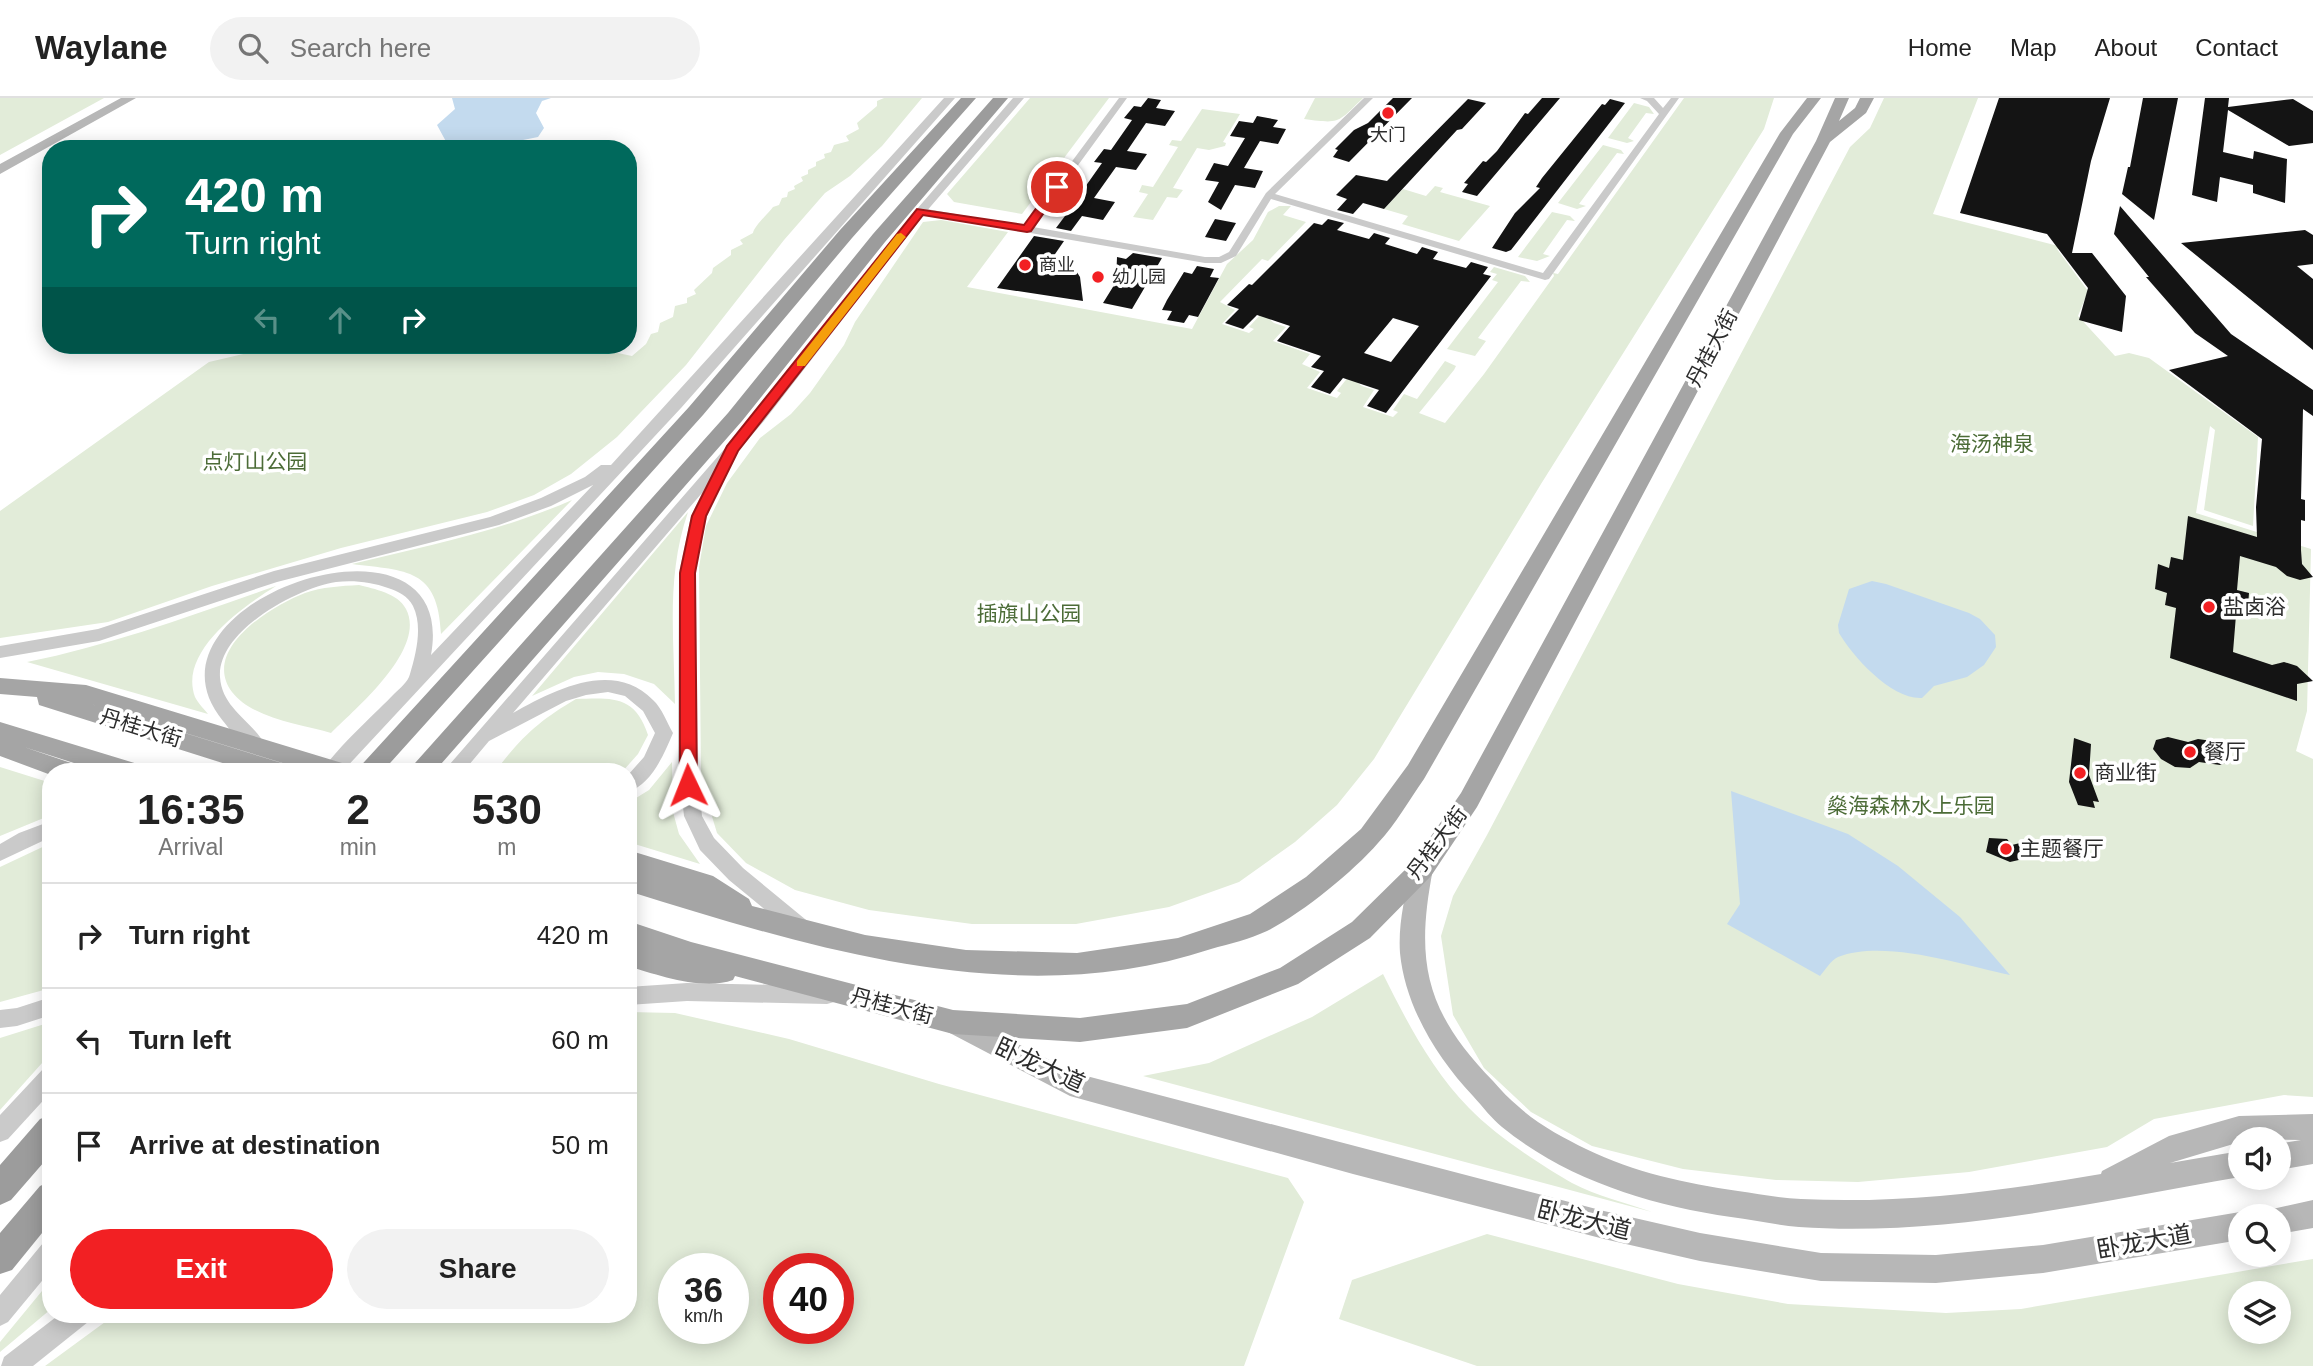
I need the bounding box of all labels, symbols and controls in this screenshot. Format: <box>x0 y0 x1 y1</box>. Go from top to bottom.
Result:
search box <box>210 17 700 80</box>
text: Waylane <box>35 29 168 66</box>
icon: search <box>234 29 272 67</box>
text: Search here <box>290 33 431 63</box>
text: Home <box>1908 34 1972 61</box>
text: Map <box>2010 34 2057 61</box>
text: About <box>2095 34 2157 61</box>
text: Contact <box>2195 34 2278 61</box>
marker: 大门 <box>1380 105 1396 121</box>
place label: 大门 <box>1370 125 1406 145</box>
pin <box>1027 157 1087 217</box>
icon: right <box>70 168 161 259</box>
text: 420 m <box>185 168 324 222</box>
icon: arrive <box>1038 168 1076 206</box>
text: Turn right <box>185 225 321 261</box>
place label: 商业 <box>1039 255 1075 275</box>
marker: 商业 <box>1017 257 1033 273</box>
place label: 幼儿园 <box>1112 267 1166 287</box>
marker: 幼儿园 <box>1090 269 1106 285</box>
icon: left <box>248 301 286 339</box>
icon: ahead <box>321 301 359 339</box>
icon: right <box>394 301 432 339</box>
street label: 丹桂大街 <box>1682 305 1741 390</box>
park label: 海汤神泉 <box>1950 432 2034 455</box>
park label: 点灯山公园 <box>203 450 308 473</box>
place label: 盐卤浴 <box>2223 595 2286 618</box>
marker: 盐卤浴 <box>2201 599 2217 615</box>
park label: 插旗山公园 <box>977 602 1082 625</box>
street label: 丹桂大街 <box>98 704 185 751</box>
place label: 餐厅 <box>2204 740 2246 763</box>
marker: 餐厅 <box>2182 744 2198 760</box>
position arrow <box>651 748 725 822</box>
place label: 商业街 <box>2094 761 2157 784</box>
marker: 商业街 <box>2072 765 2088 781</box>
text: 16:35 <box>137 786 245 833</box>
text: 2 <box>346 786 370 833</box>
text: 530 <box>472 786 542 833</box>
park label: 燊海森林水上乐园 <box>1827 794 1995 817</box>
street label: 丹桂大街 <box>1402 802 1471 883</box>
text: Arrival <box>158 834 223 860</box>
text: min <box>340 834 377 860</box>
text: m <box>497 834 516 860</box>
place label: 主题餐厅 <box>2020 837 2104 860</box>
marker: 主题餐厅 <box>1998 841 2014 857</box>
icon: right <box>70 917 108 955</box>
text: Turn right <box>129 920 250 950</box>
text: 420 m <box>537 920 609 950</box>
street label: 丹桂大街 <box>849 984 936 1027</box>
icon: left <box>70 1022 108 1060</box>
text: Turn left <box>129 1025 231 1055</box>
text: 60 m <box>551 1025 609 1055</box>
street label: 卧龙大道 <box>991 1032 1089 1097</box>
icon: arrive <box>70 1127 108 1165</box>
map controls <box>2228 1127 2291 1344</box>
button: sound <box>2228 1127 2291 1190</box>
text: Arrive at destination <box>129 1130 380 1160</box>
text: 50 m <box>551 1130 609 1160</box>
street label: 卧龙大道 <box>1534 1195 1634 1244</box>
button: search <box>2228 1204 2291 1267</box>
street label: 卧龙大道 <box>2094 1220 2194 1263</box>
button: Exit <box>70 1229 333 1309</box>
button: Share <box>347 1229 609 1309</box>
speed limit sign: 40 <box>763 1253 854 1344</box>
text: 36 <box>684 1270 723 1309</box>
button: layers <box>2228 1281 2291 1344</box>
text: km/h <box>684 1306 723 1326</box>

